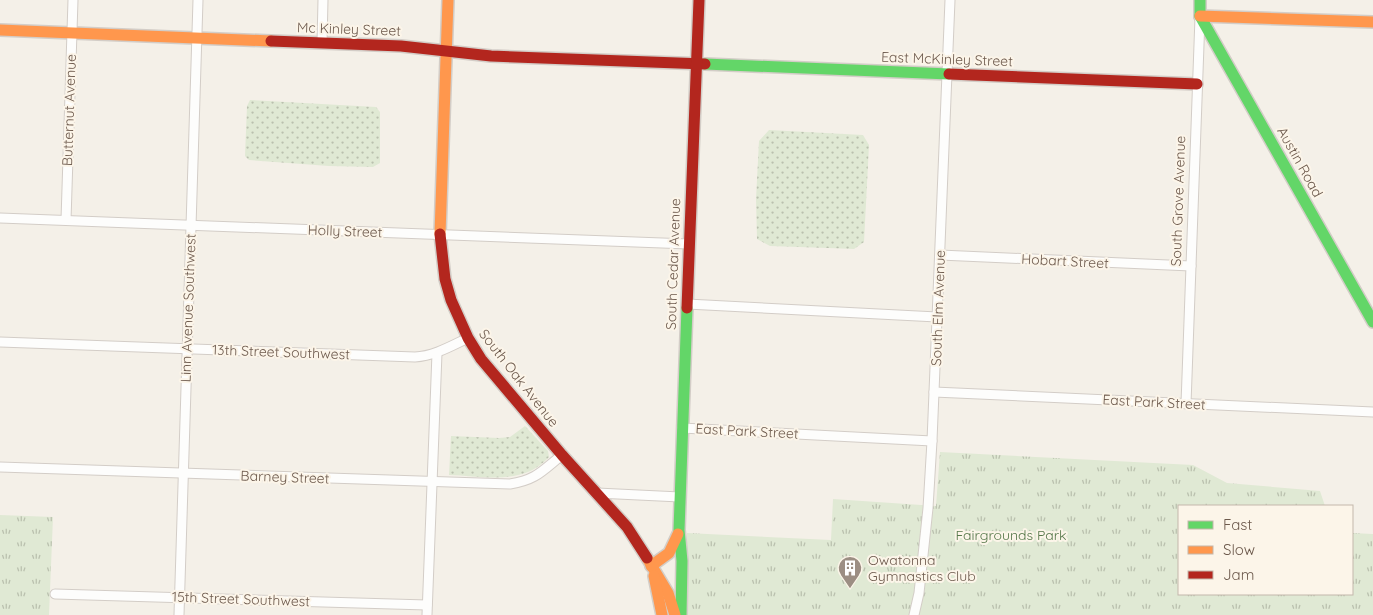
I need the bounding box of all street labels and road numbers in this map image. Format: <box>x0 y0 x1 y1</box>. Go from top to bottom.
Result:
street label: Mc Kinley Street <box>297 18 402 40</box>
street label: East McKinley Street <box>881 48 1013 70</box>
street label: Butternut Avenue <box>58 53 80 166</box>
street label: Austin Road <box>1273 124 1327 200</box>
street label: South Grove Avenue <box>1167 135 1189 267</box>
street label: South Cedar Avenue <box>662 198 684 330</box>
street label: Holly Street <box>307 221 383 241</box>
street label: Linn Avenue Southwest <box>176 233 200 383</box>
street label: South Elm Avenue <box>927 249 949 367</box>
street label: Hobart Street <box>1021 250 1110 272</box>
street label: South Oak Avenue <box>475 325 563 431</box>
street label: 13th Street Southwest <box>212 341 350 363</box>
street label: East Park Street <box>1102 390 1206 414</box>
street label: East Park Street <box>695 419 799 443</box>
street label: Barney Street <box>240 466 330 488</box>
street label: 15th Street Southwest <box>172 588 311 610</box>

